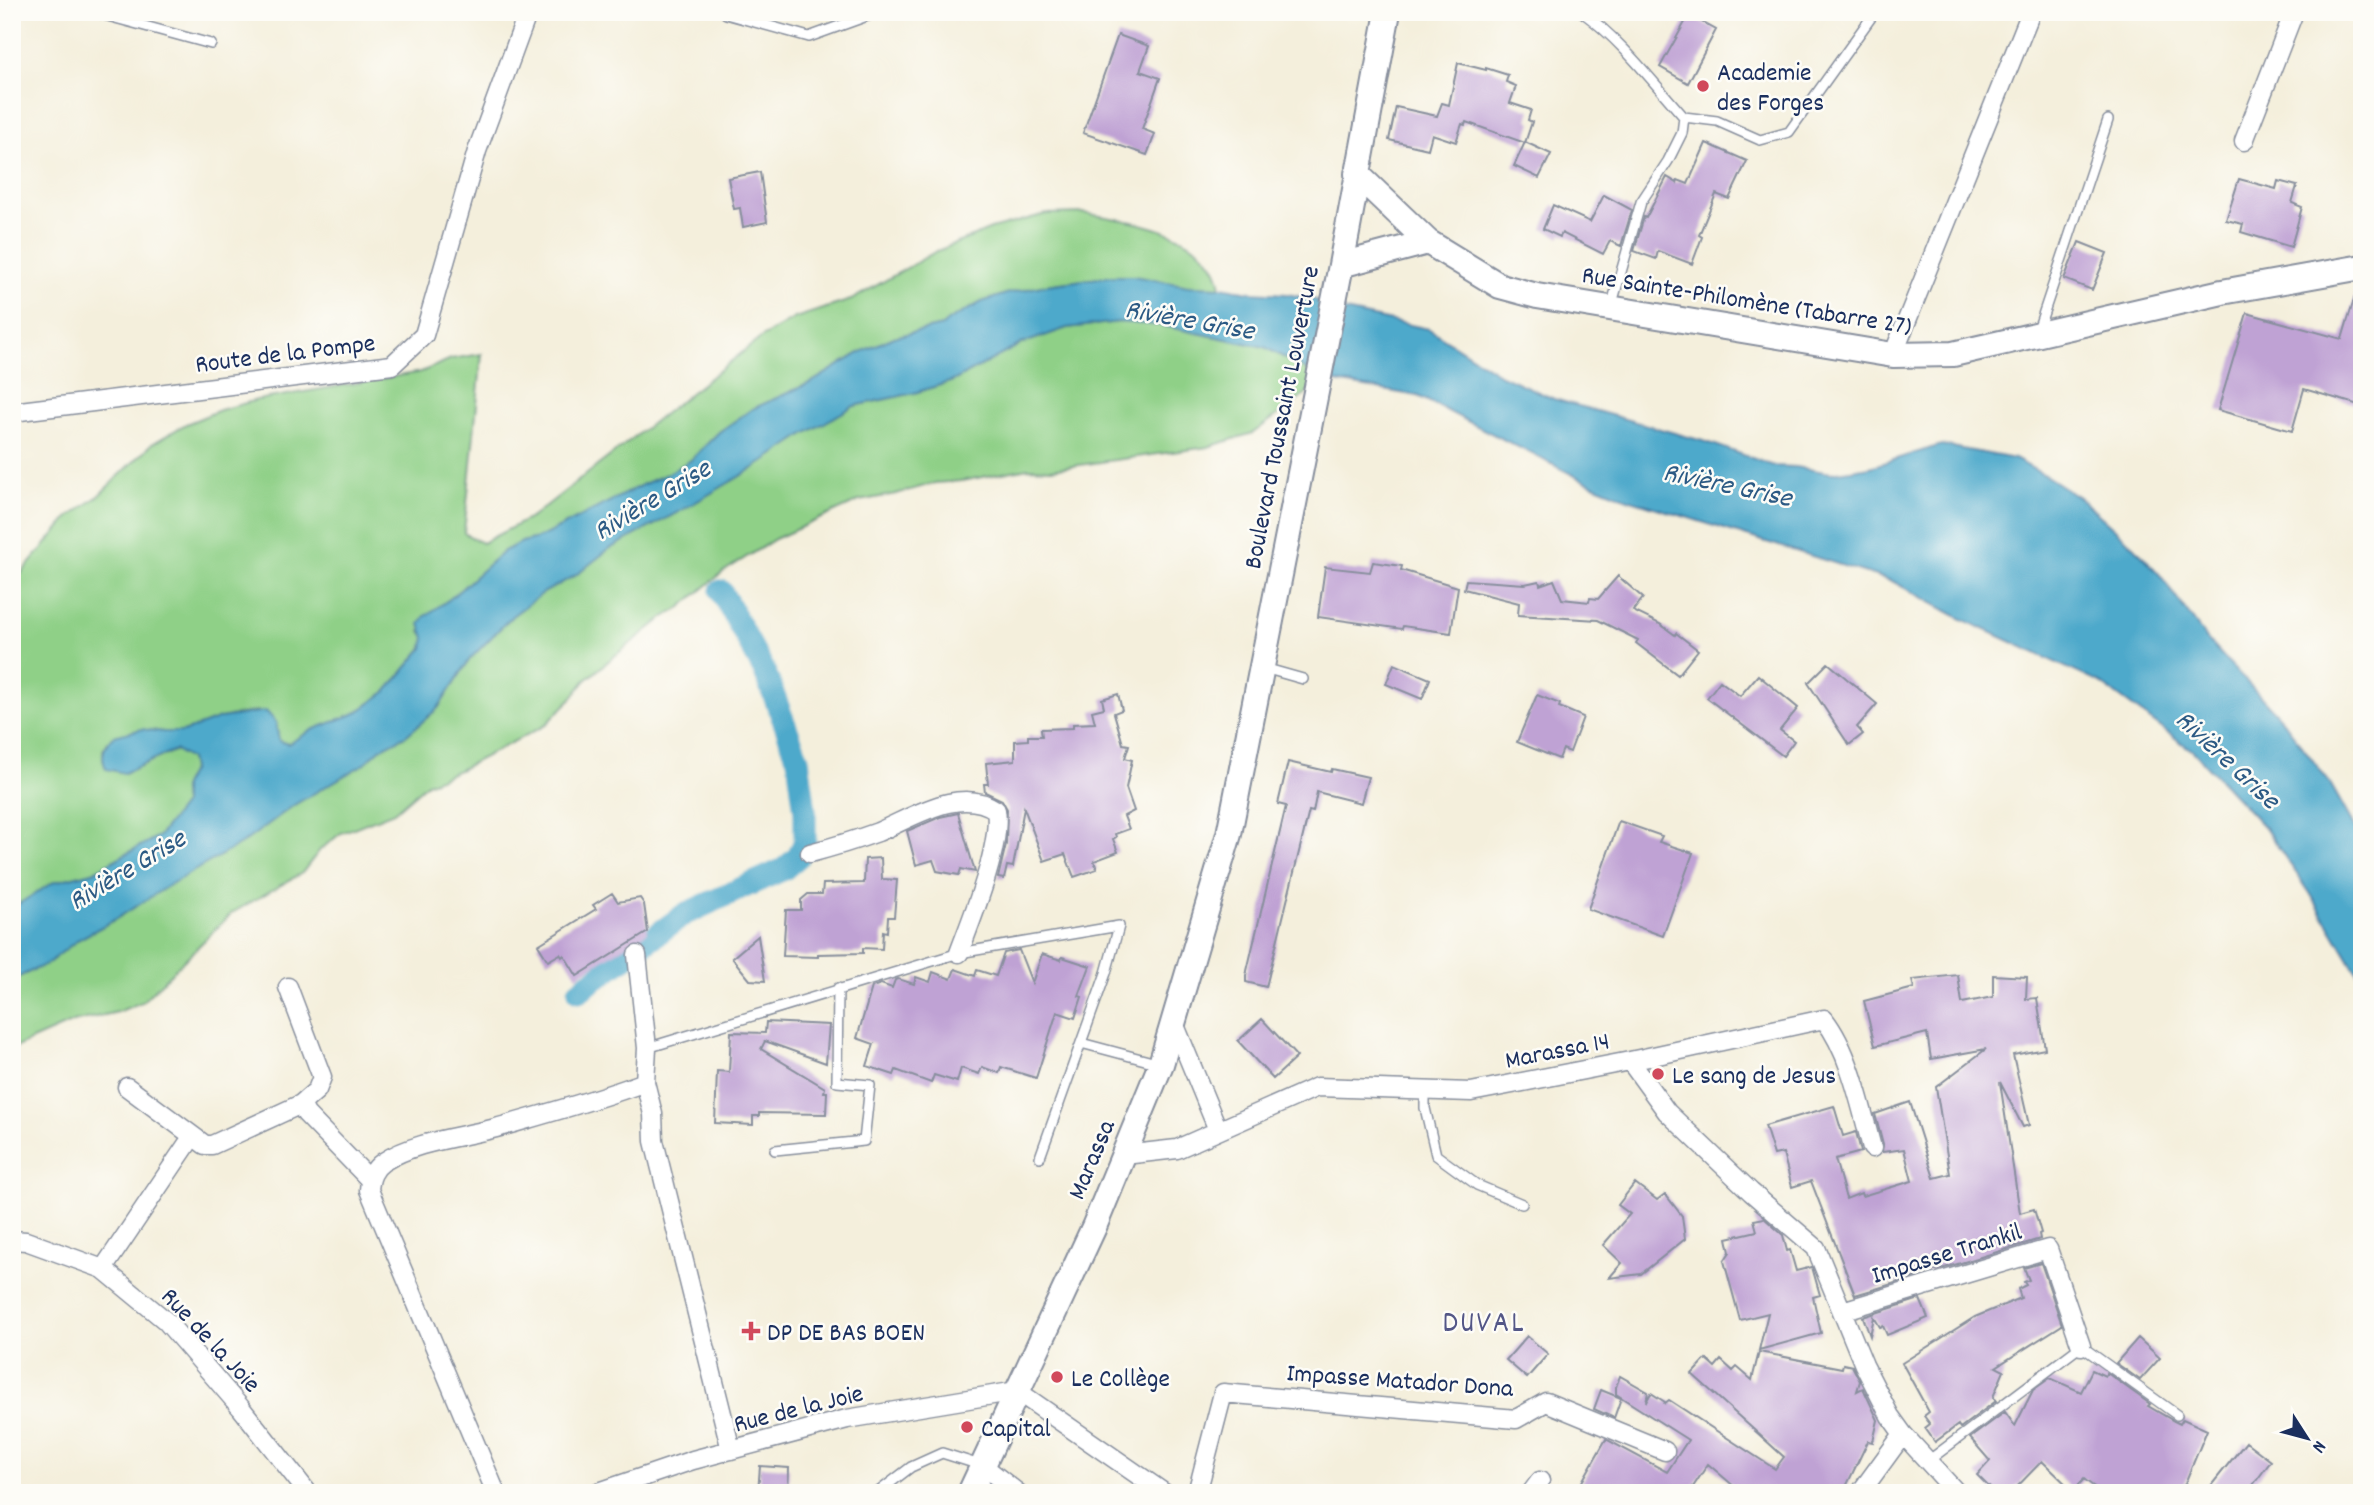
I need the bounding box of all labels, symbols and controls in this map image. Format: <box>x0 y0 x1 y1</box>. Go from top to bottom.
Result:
place label: Academie des Forges <box>1717 56 1824 123</box>
marker: Academie des Forges <box>1695 78 1711 94</box>
street label: Rue Sainte-Philomène (Tabarre 27) <box>1579 258 1914 347</box>
street label: Boulevard Toussaint Louverture <box>1236 263 1331 572</box>
water label: Rivière Grise <box>1121 292 1259 354</box>
street label: Route de la Pompe <box>193 326 378 385</box>
water label: Rivière Grise <box>587 451 721 553</box>
water label: Rivière Grise <box>1659 455 1797 521</box>
water label: Rivière Grise <box>2164 703 2288 822</box>
water label: Rivière Grise <box>62 821 196 923</box>
street label: Marassa 14 <box>1502 1024 1613 1081</box>
place label: Le sang de Jesus <box>1672 1059 1836 1096</box>
marker: Le sang de Jesus <box>1650 1066 1666 1082</box>
street label: Marassa <box>1060 1114 1127 1206</box>
street label: Impasse Trankil <box>1867 1215 2027 1296</box>
street label: Rue de la Joie <box>151 1280 268 1402</box>
district label: DUVAL <box>1442 1304 1526 1347</box>
place label: DP DE BAS BOEN <box>767 1316 925 1353</box>
marker: DP DE BAS BOEN <box>741 1321 761 1341</box>
street label: Impasse Matador Dona <box>1285 1356 1515 1409</box>
place label: Le Collège <box>1071 1362 1170 1399</box>
marker: Le Collège <box>1049 1369 1065 1385</box>
street label: Rue de la Joie <box>730 1376 868 1444</box>
north arrow <box>2272 1404 2342 1474</box>
place label: Capital <box>981 1412 1051 1449</box>
marker: Capital <box>959 1419 975 1435</box>
text: N <box>2304 1434 2332 1458</box>

